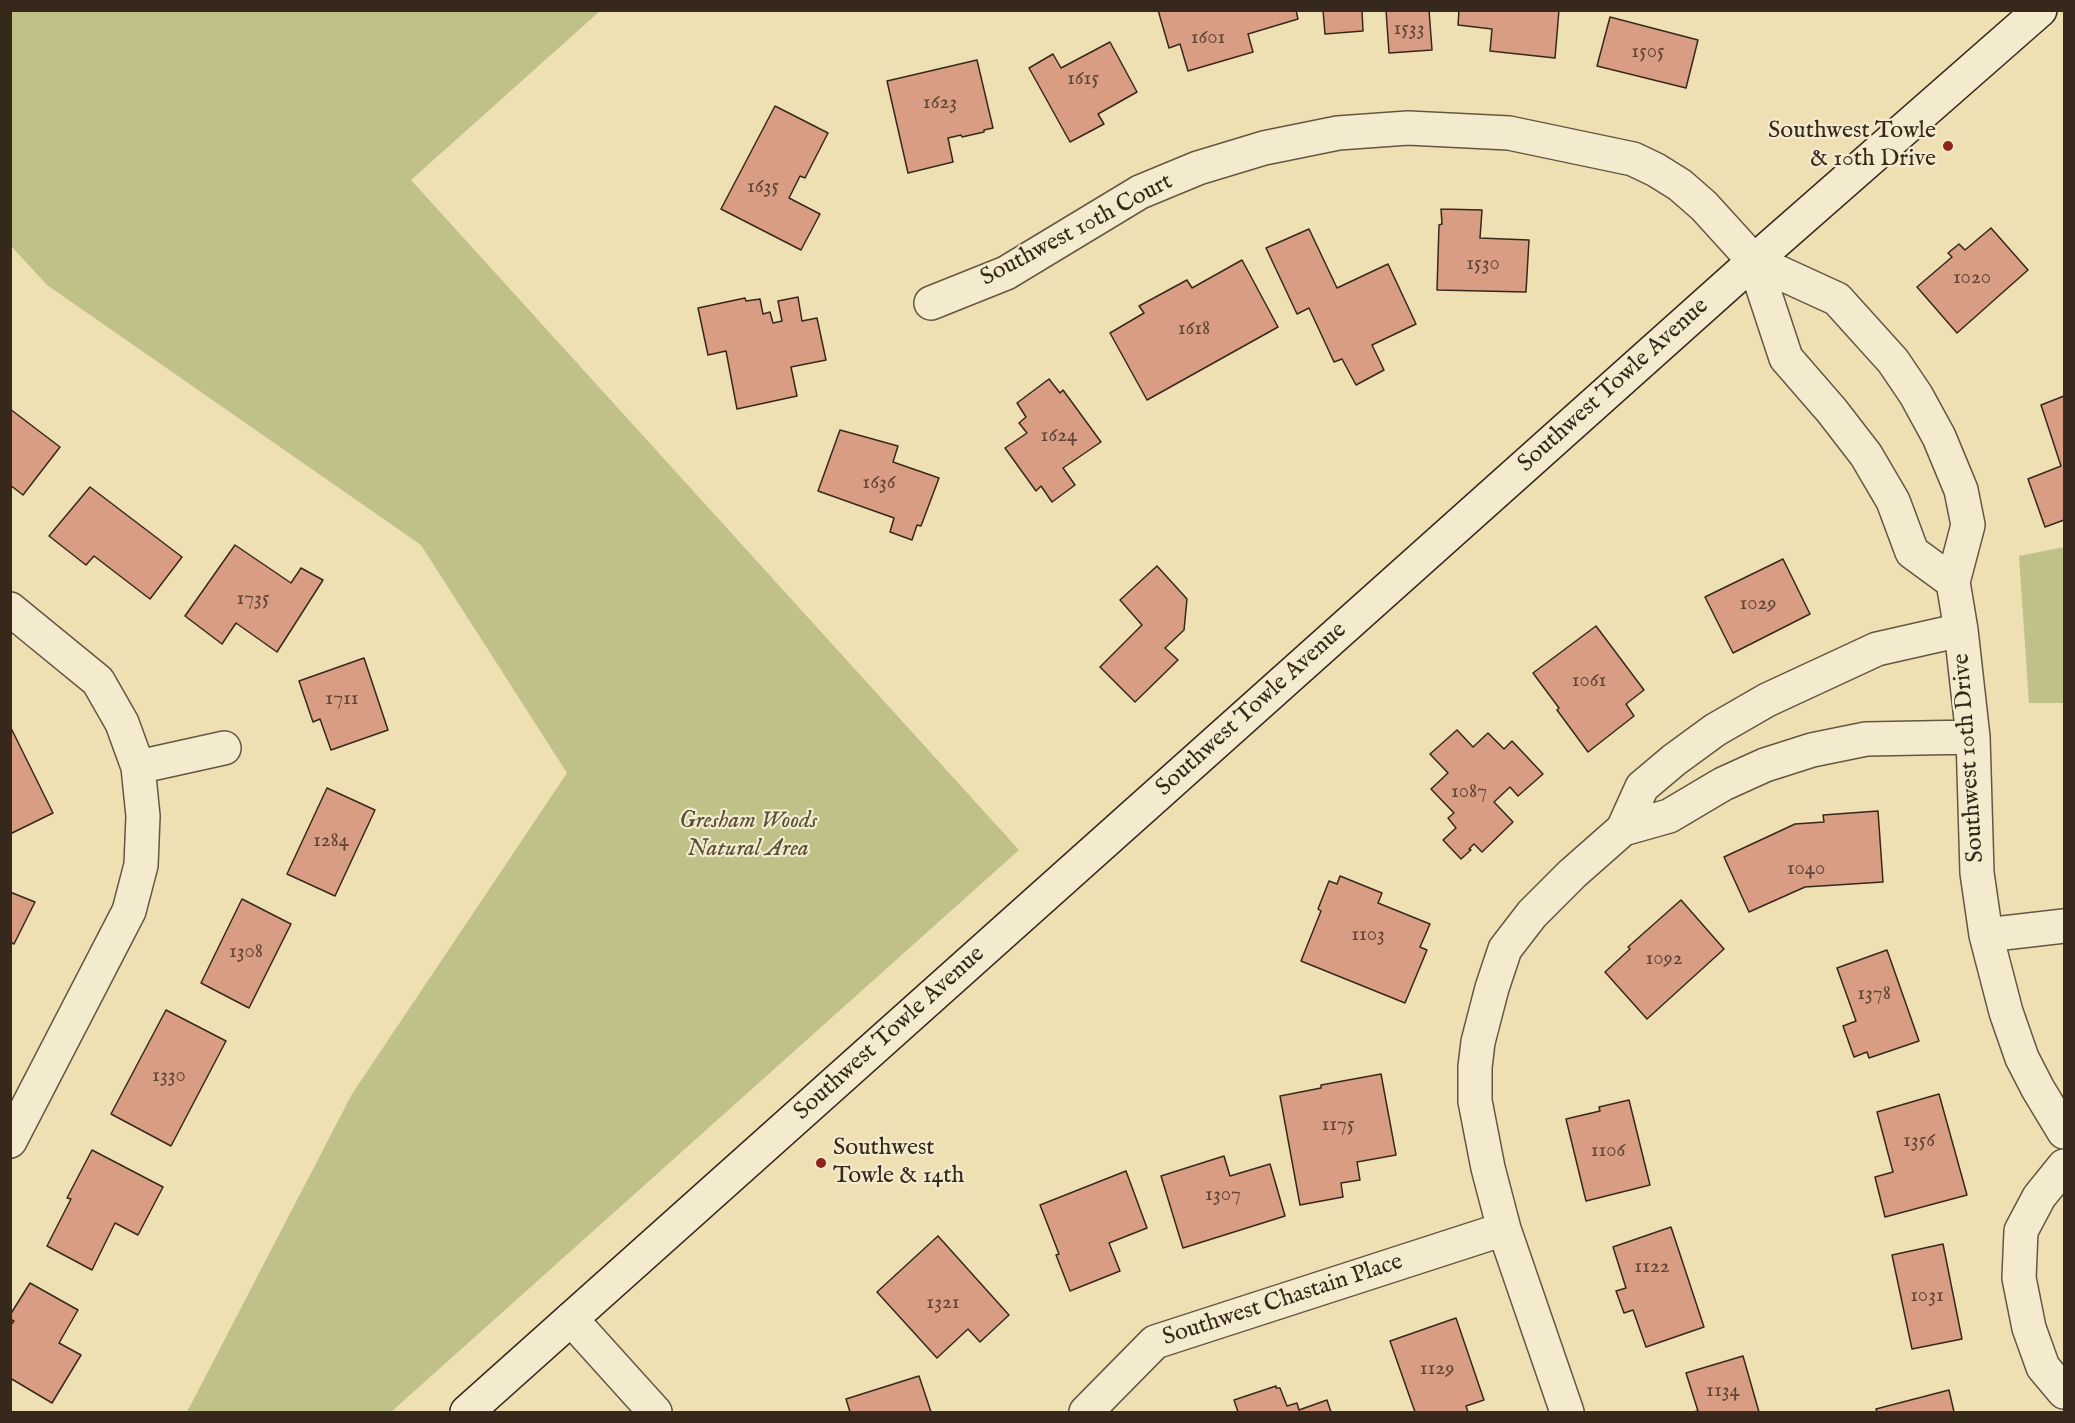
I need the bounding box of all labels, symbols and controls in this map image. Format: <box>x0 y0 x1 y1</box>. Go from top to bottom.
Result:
house number: 1533 <box>1393 17 1425 43</box>
house number: 1601 <box>1191 26 1225 52</box>
house number: 1505 <box>1631 40 1665 66</box>
house number: 1615 <box>1067 67 1099 93</box>
house number: 1623 <box>923 91 957 117</box>
place label: Southwest Towle & 10th Drive <box>1768 118 1936 174</box>
marker: Southwest Towle & 10th Drive <box>1941 139 1955 153</box>
street label: Southwest 10th Court <box>976 168 1178 294</box>
house number: 1635 <box>747 175 779 201</box>
house number: 1530 <box>1466 252 1500 278</box>
house number: 1020 <box>1953 266 1991 292</box>
street label: Southwest Towle Avenue <box>1513 293 1715 479</box>
house number: 1618 <box>1178 317 1210 343</box>
house number: 1624 <box>1041 424 1077 450</box>
house number: 1636 <box>862 471 896 497</box>
house number: 1735 <box>236 587 270 613</box>
house number: 1029 <box>1739 592 1777 618</box>
street label: Southwest Towle Avenue <box>1151 617 1353 803</box>
street label: Southwest 10th Drive <box>1948 652 1992 864</box>
house number: 1061 <box>1572 669 1606 695</box>
house number: 1711 <box>325 687 359 713</box>
house number: 1087 <box>1451 780 1487 806</box>
park label: Gresham Woods Natural Area <box>679 808 817 864</box>
house number: 1284 <box>313 829 349 855</box>
house number: 1040 <box>1787 857 1825 883</box>
house number: 1103 <box>1351 923 1385 949</box>
house number: 1308 <box>229 940 263 966</box>
street label: Southwest Towle Avenue <box>789 941 991 1127</box>
house number: 1092 <box>1645 947 1683 973</box>
house number: 1378 <box>1857 982 1891 1008</box>
house number: 1330 <box>152 1064 186 1090</box>
house number: 1175 <box>1321 1113 1355 1139</box>
house number: 1356 <box>1903 1129 1935 1155</box>
place label: Southwest Towle & 14th <box>833 1135 964 1191</box>
house number: 1106 <box>1591 1139 1625 1165</box>
marker: Southwest Towle & 14th <box>814 1156 828 1170</box>
house number: 1307 <box>1205 1183 1241 1209</box>
street label: Southwest Chastain Place <box>1159 1249 1407 1353</box>
house number: 1122 <box>1634 1255 1670 1281</box>
house number: 1031 <box>1910 1284 1944 1310</box>
house number: 1321 <box>926 1291 960 1317</box>
house number: 1129 <box>1420 1357 1454 1383</box>
house number: 1134 <box>1706 1379 1740 1405</box>

